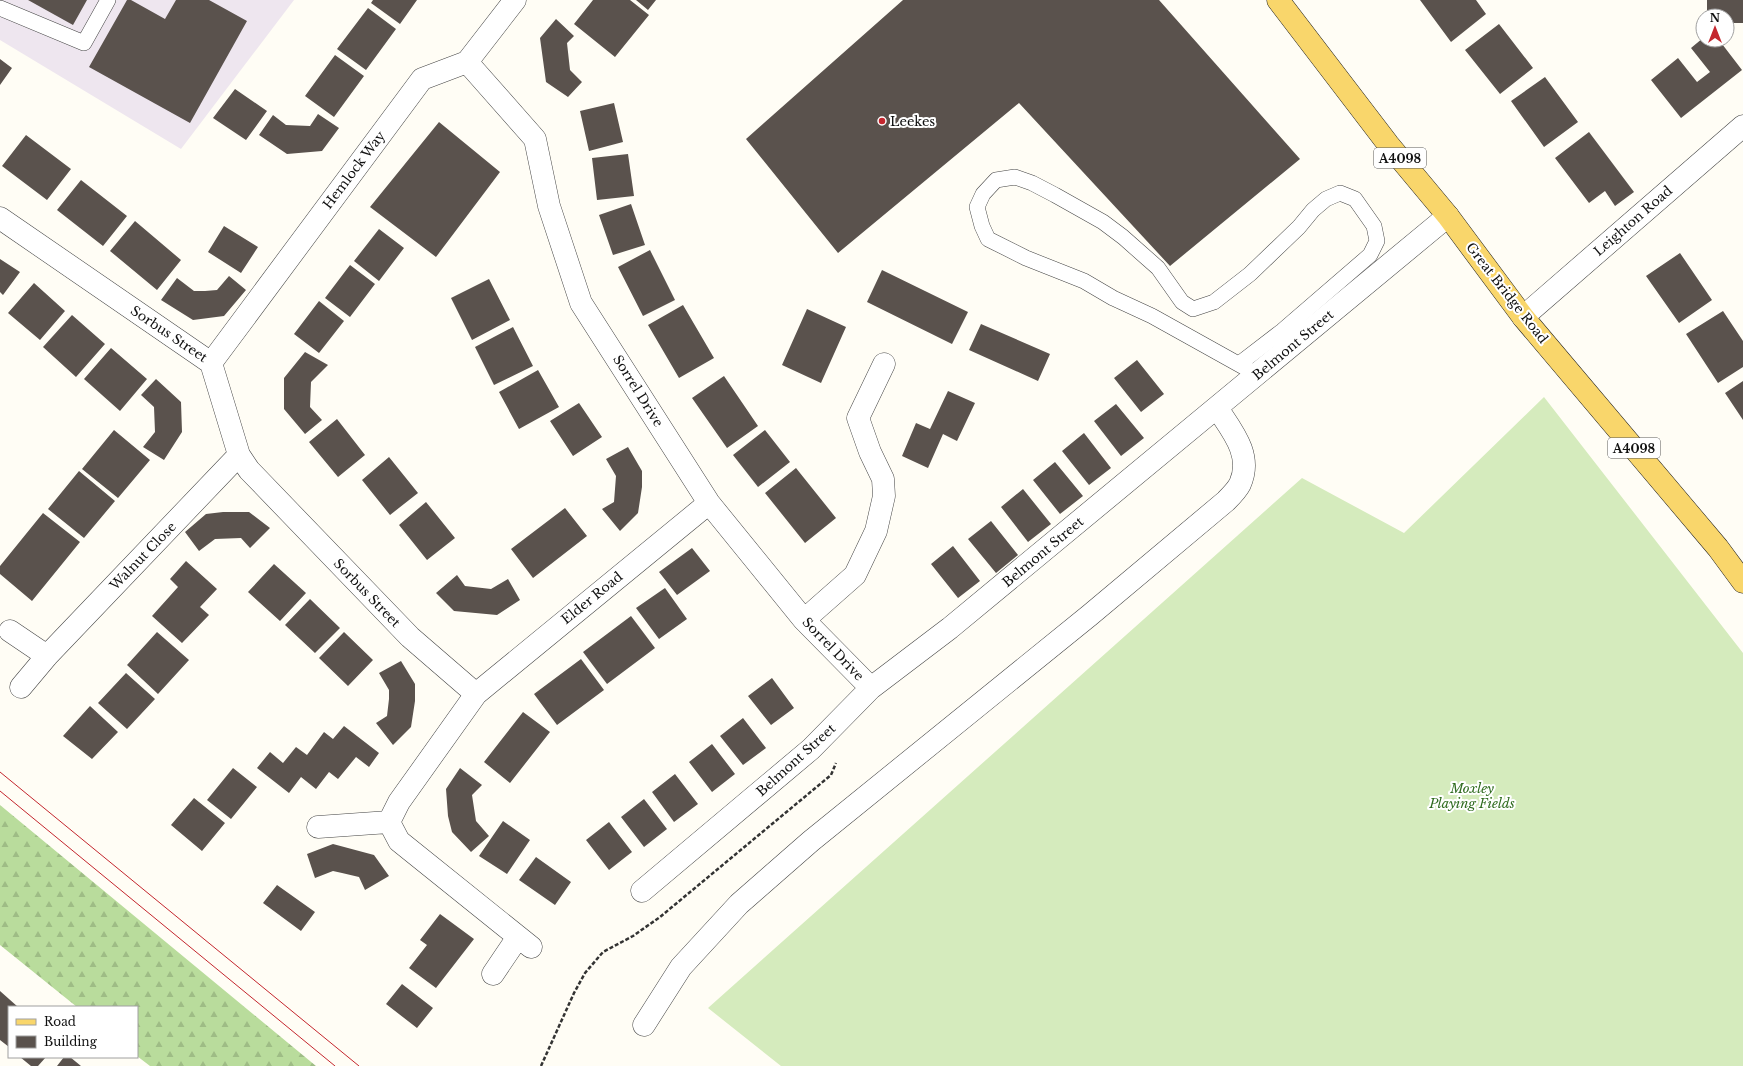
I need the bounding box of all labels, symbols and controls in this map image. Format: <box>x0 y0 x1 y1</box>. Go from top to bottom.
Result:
north arrow <box>1695 8 1735 48</box>
text: N <box>1710 11 1721 25</box>
place label: Leekes <box>890 113 935 130</box>
marker: Leekes <box>877 116 887 126</box>
street label: Hemlock Way <box>319 127 389 212</box>
road number: A4098 <box>1374 148 1426 168</box>
street label: Leighton Road <box>1590 182 1676 260</box>
street label: Great Bridge Road <box>1462 239 1552 347</box>
street label: Sorbus Street <box>127 302 211 366</box>
street label: Belmont Street <box>1249 306 1337 384</box>
street label: Sorrel Drive <box>609 352 667 430</box>
road number: A4098 <box>1608 438 1660 458</box>
street label: Belmont Street <box>999 513 1087 591</box>
street label: Walnut Close <box>105 518 180 594</box>
street label: Sorbus Street <box>330 555 404 631</box>
street label: Elder Road <box>558 568 626 628</box>
street label: Sorrel Drive <box>799 614 867 684</box>
street label: Belmont Street <box>753 720 839 800</box>
park label: Moxley Playing Fields <box>1428 780 1515 812</box>
legend <box>8 1006 138 1058</box>
text: Road <box>44 1014 76 1029</box>
text: Building <box>44 1034 98 1049</box>

